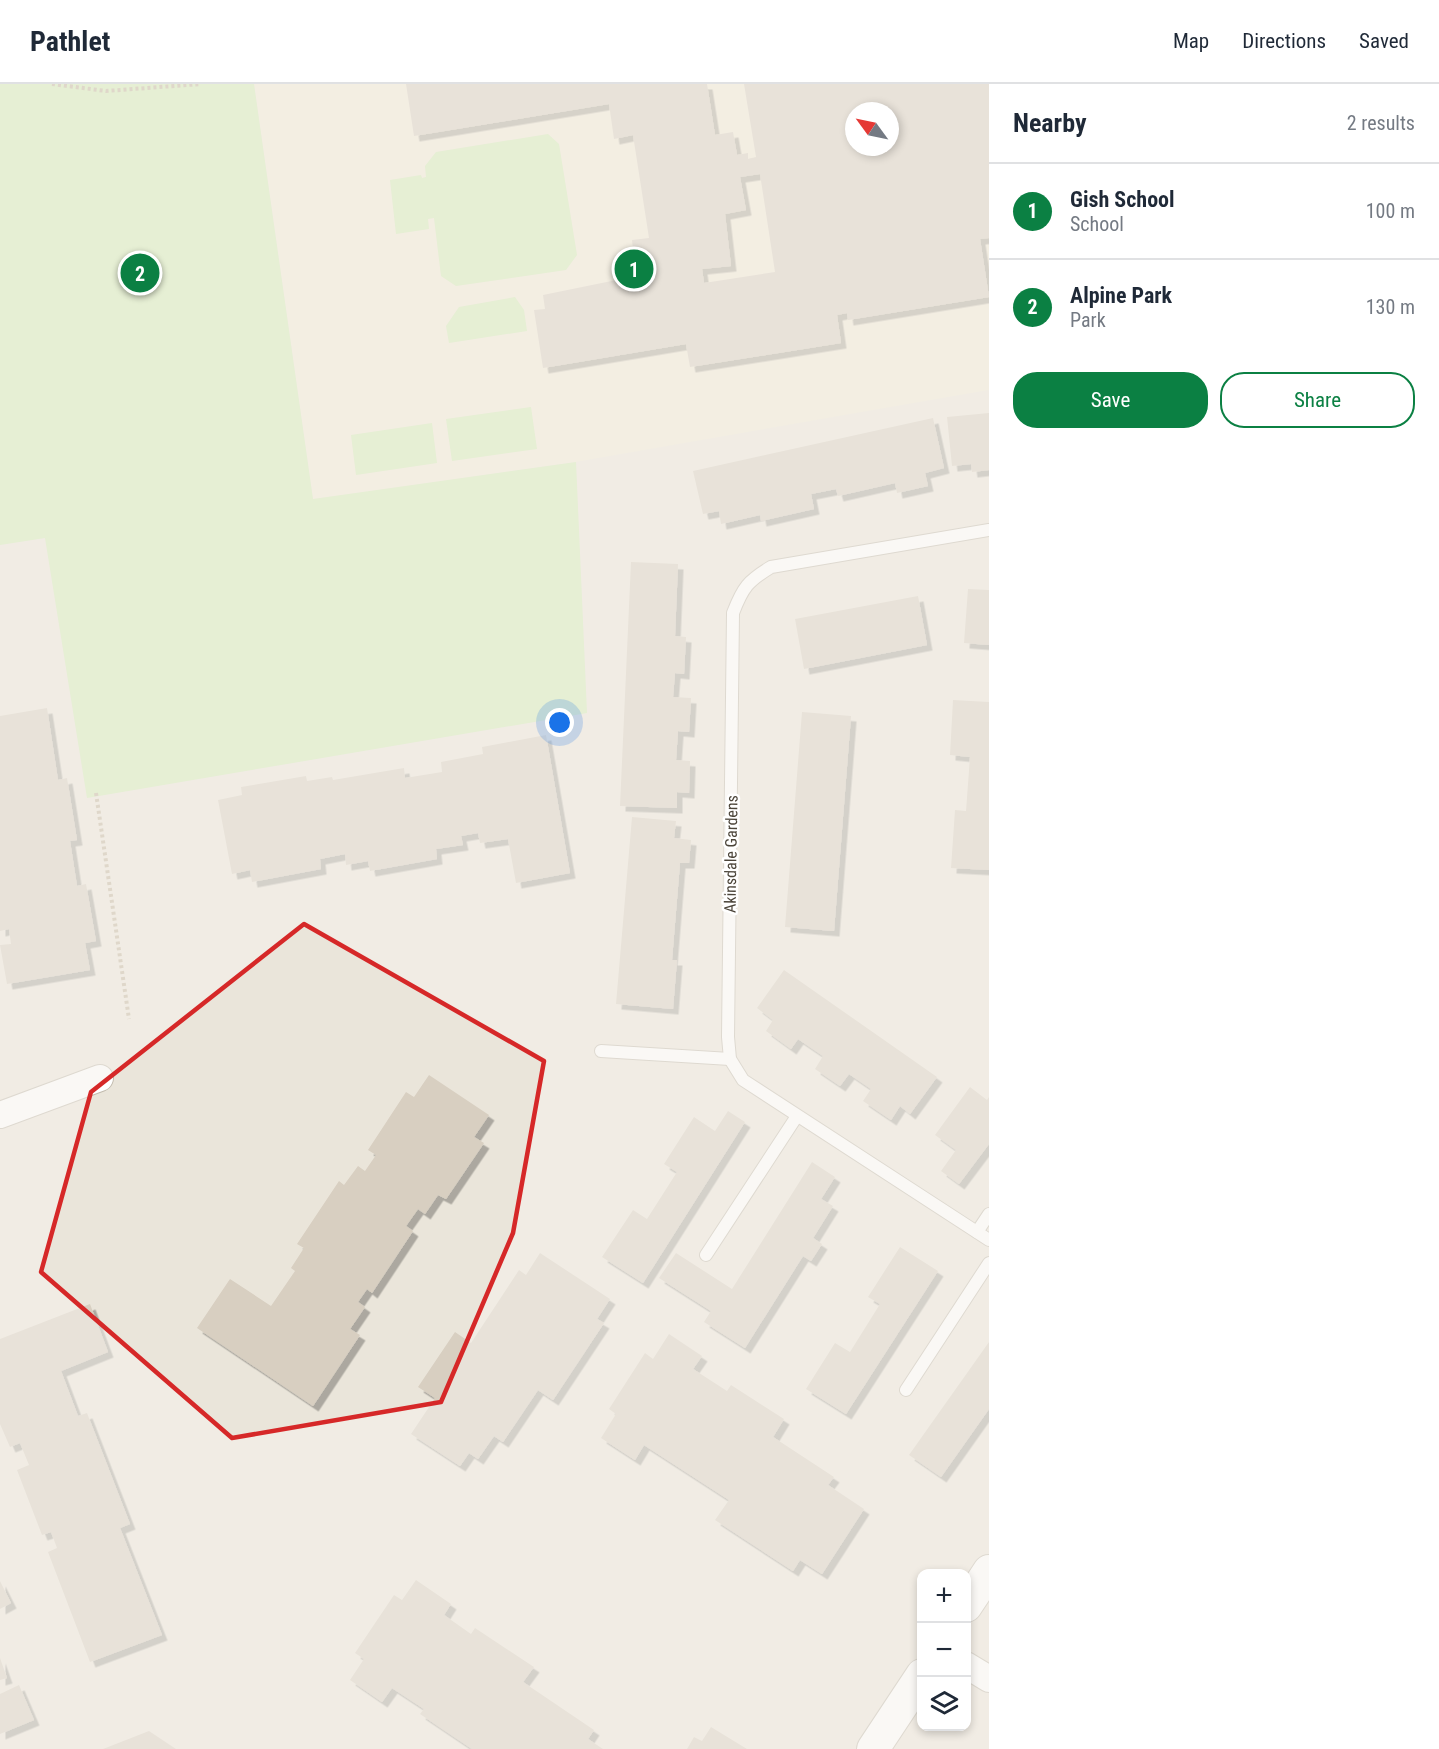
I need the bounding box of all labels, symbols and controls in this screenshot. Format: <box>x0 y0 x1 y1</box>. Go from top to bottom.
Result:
text: Pathlet <box>30 25 110 58</box>
text: Map <box>1173 29 1209 53</box>
text: Directions <box>1242 29 1326 53</box>
text: Saved <box>1359 29 1409 53</box>
north arrow <box>845 102 899 156</box>
text: Nearby <box>1013 108 1087 138</box>
text: 2 results <box>1347 111 1415 135</box>
text: Gish School <box>1070 187 1175 212</box>
text: 1 <box>1027 199 1038 223</box>
text: 100 m <box>1366 199 1415 223</box>
text: School <box>1070 212 1124 236</box>
pin: 1 <box>614 246 654 291</box>
pin: 2 <box>120 250 160 296</box>
text: Alpine Park <box>1070 283 1172 308</box>
text: 2 <box>1027 295 1038 319</box>
text: 130 m <box>1366 295 1415 319</box>
text: Park <box>1070 308 1106 332</box>
button: Save <box>1013 372 1208 428</box>
button: Share <box>1220 372 1415 428</box>
your location <box>545 708 574 737</box>
street label: Akinsdale Gardens <box>720 795 742 913</box>
map controls <box>917 1569 971 1731</box>
button: + <box>917 1569 971 1623</box>
button: − <box>917 1623 971 1677</box>
button: layers <box>917 1677 971 1731</box>

